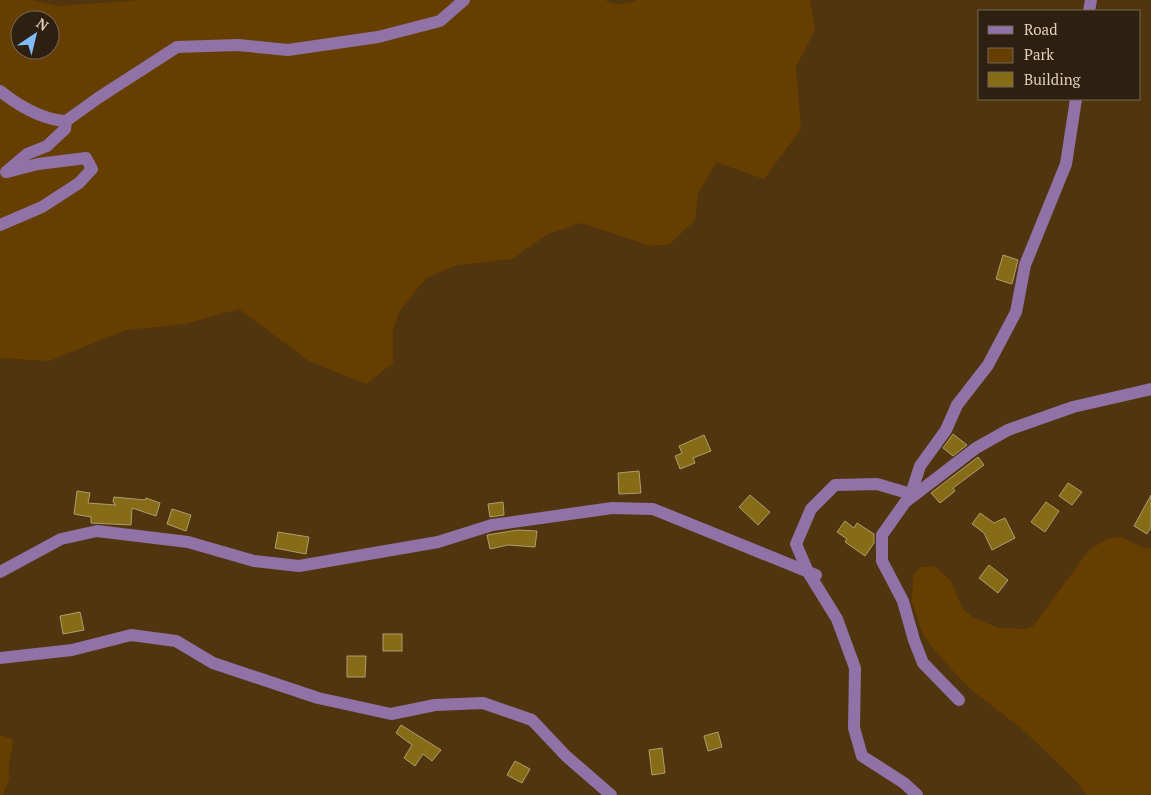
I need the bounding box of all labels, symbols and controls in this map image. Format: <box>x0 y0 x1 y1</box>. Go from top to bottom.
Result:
north arrow <box>10 10 60 60</box>
legend <box>978 10 1141 100</box>
text: N <box>33 13 53 35</box>
text: Road <box>1024 19 1057 39</box>
text: Park <box>1024 44 1054 64</box>
text: Building <box>1024 69 1082 89</box>

